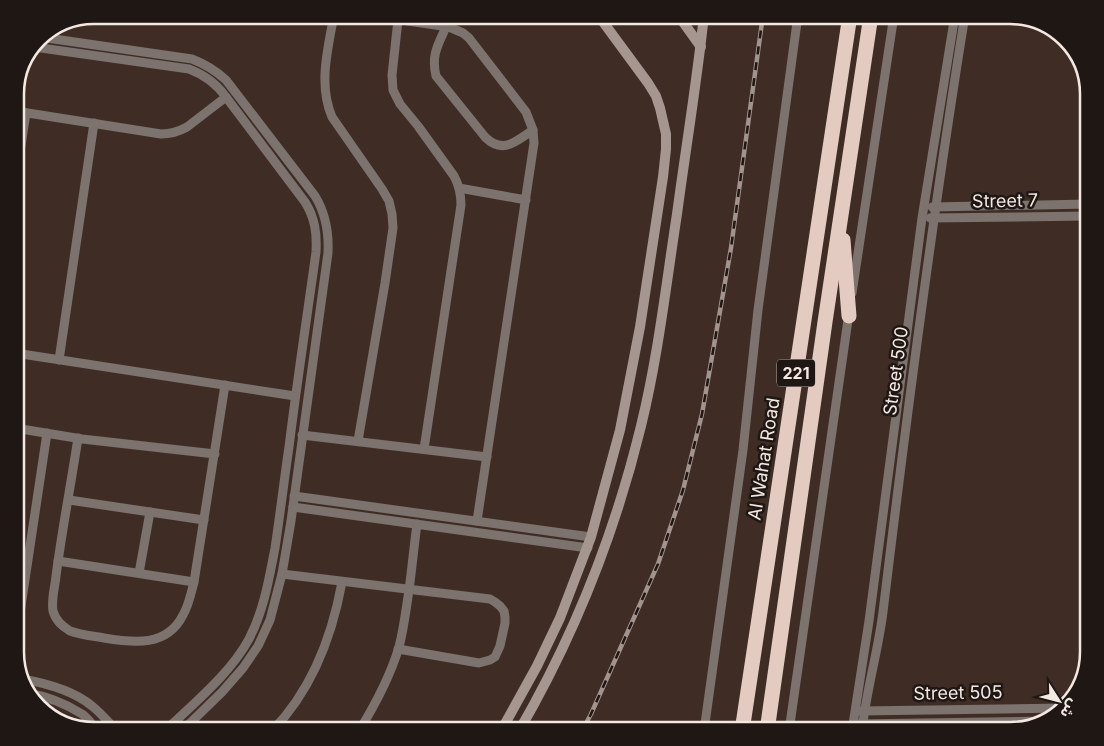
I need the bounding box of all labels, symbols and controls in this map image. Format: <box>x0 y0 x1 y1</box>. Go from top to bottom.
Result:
street label: Street 7 <box>972 189 1038 212</box>
street label: Street 500 <box>879 325 912 417</box>
road number: 221 <box>777 359 815 386</box>
street label: Al Wahat Road <box>743 396 784 522</box>
north arrow <box>1034 676 1084 726</box>
street label: Street 505 <box>913 681 1003 704</box>
text: ش <box>1057 696 1082 722</box>

